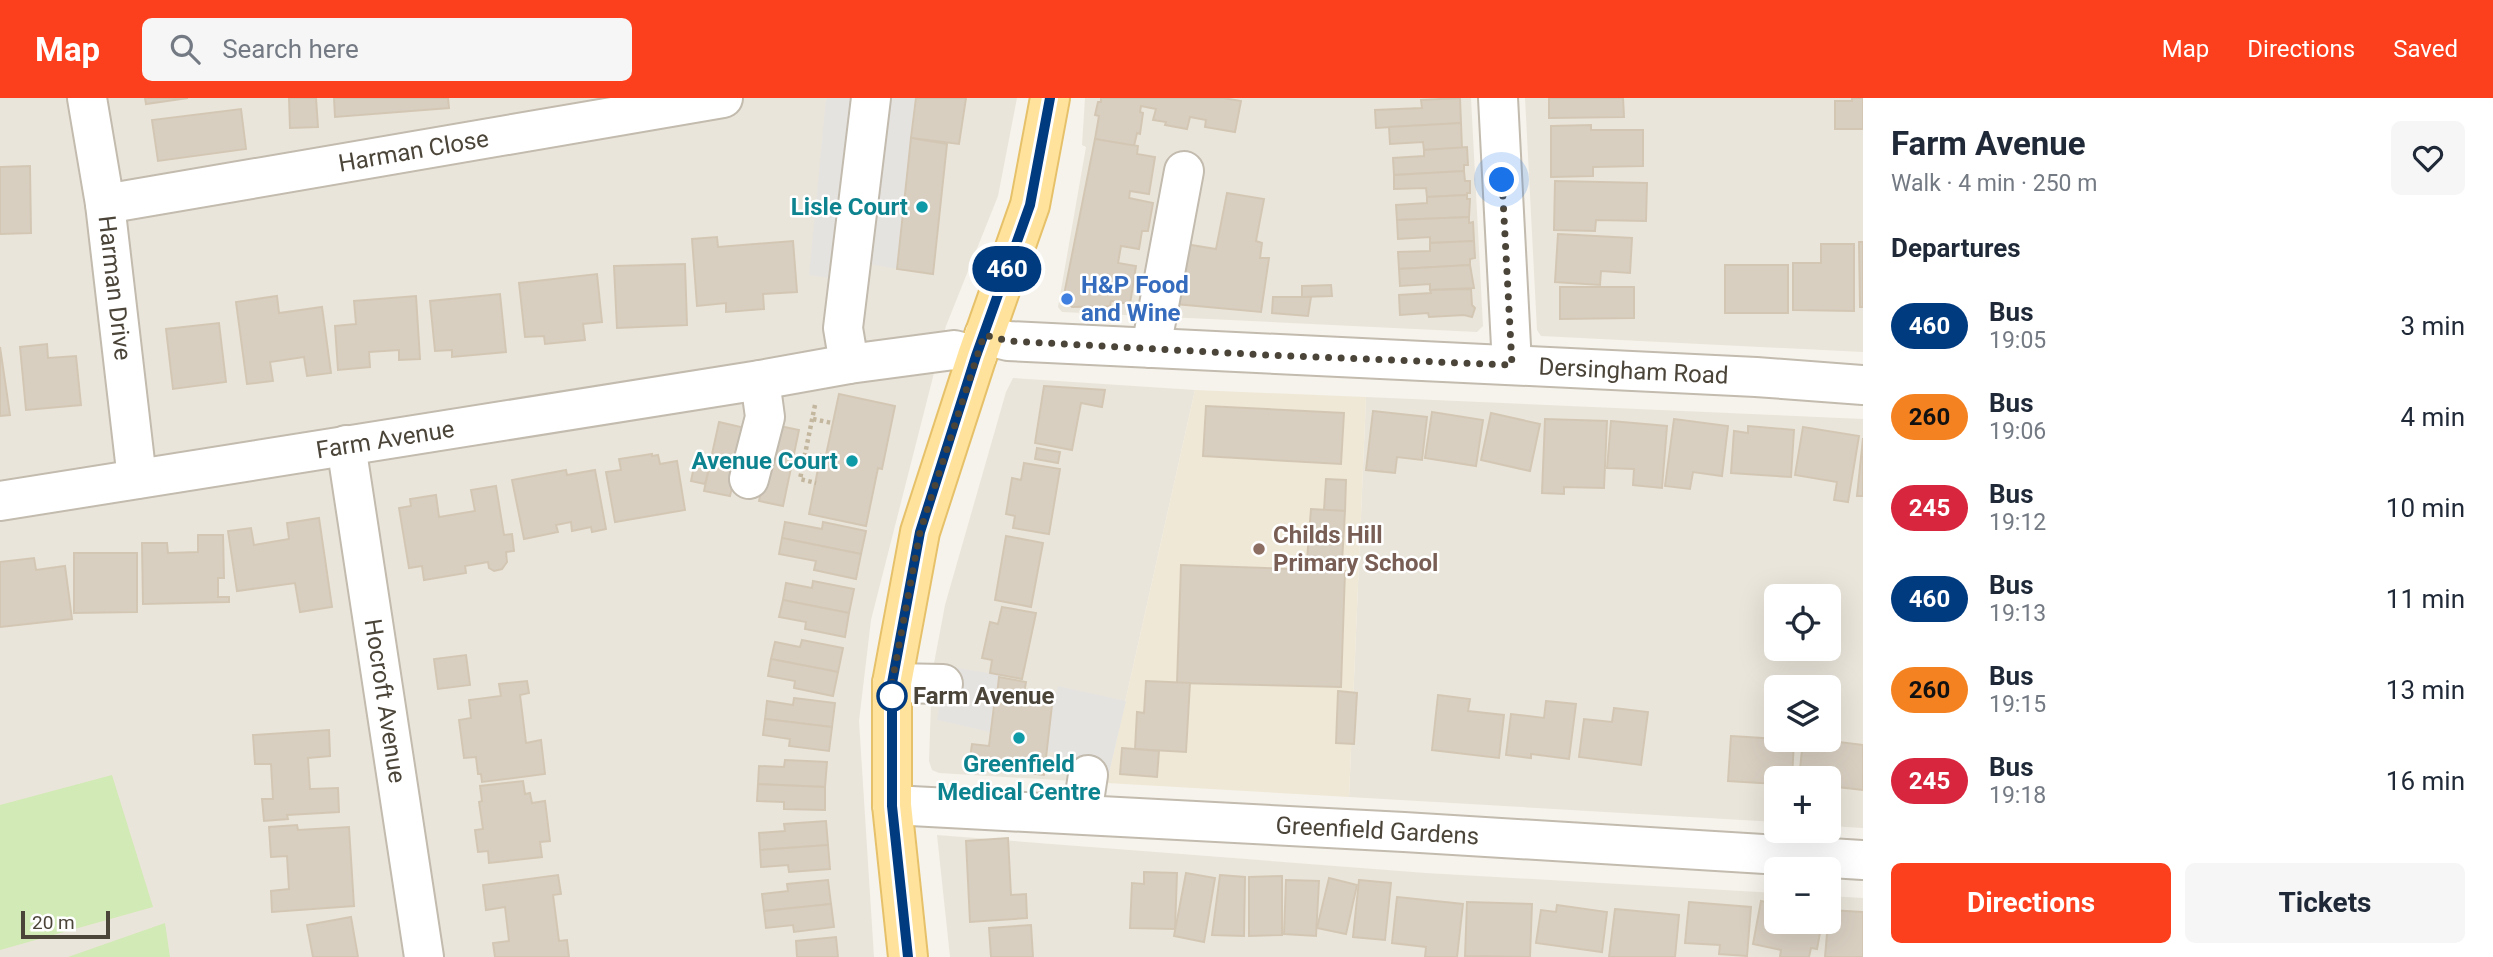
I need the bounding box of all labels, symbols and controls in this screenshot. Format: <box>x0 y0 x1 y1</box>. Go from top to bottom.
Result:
search box <box>142 18 632 81</box>
text: Map <box>35 30 100 69</box>
icon: search <box>166 30 204 68</box>
text: Search here <box>222 34 359 64</box>
text: Map <box>2162 35 2209 63</box>
text: Directions <box>2247 35 2355 63</box>
text: Saved <box>2393 35 2458 63</box>
button: heart <box>2391 121 2465 195</box>
street label: Harman Close <box>336 124 491 178</box>
text: Farm Avenue <box>1891 124 2086 163</box>
your location <box>1484 162 1519 197</box>
text: Walk · 4 min · 250 m <box>1891 170 2097 197</box>
place label: Lisle Court <box>791 193 908 221</box>
marker: Lisle Court <box>914 199 930 215</box>
street label: Harman Drive <box>92 214 137 362</box>
text: Departures <box>1891 233 2021 263</box>
line badge: 460 <box>967 246 1047 292</box>
text: 460 <box>986 255 1028 283</box>
place label: H&P Food and Wine <box>1081 271 1189 327</box>
marker: H&P Food and Wine <box>1059 291 1075 307</box>
text: Bus <box>1989 297 2034 327</box>
text: 3 min <box>2400 311 2465 341</box>
text: 460 <box>1909 312 1950 340</box>
text: 19:05 <box>1989 327 2046 354</box>
street label: Dersingham Road <box>1538 353 1729 390</box>
text: Bus <box>1989 388 2034 418</box>
text: 4 min <box>2400 402 2465 432</box>
text: 260 <box>1909 403 1950 431</box>
street label: Farm Avenue <box>314 415 456 464</box>
text: 19:06 <box>1989 418 2046 445</box>
place label: Avenue Court <box>691 447 838 475</box>
marker: Avenue Court <box>844 453 860 469</box>
text: Bus <box>1989 479 2034 509</box>
text: 10 min <box>2386 493 2465 523</box>
text: 245 <box>1909 494 1950 522</box>
text: 19:12 <box>1989 509 2046 536</box>
place label: Childs Hill Primary School <box>1273 521 1438 577</box>
marker: Childs Hill Primary School <box>1251 541 1267 557</box>
text: Bus <box>1989 570 2034 600</box>
map controls <box>1764 584 1841 934</box>
button: locate <box>1764 584 1841 661</box>
text: 11 min <box>2386 584 2465 614</box>
text: 460 <box>1909 585 1950 613</box>
text: 19:13 <box>1989 600 2046 627</box>
street label: Hocroft Avenue <box>359 617 411 785</box>
text: Bus <box>1989 661 2034 691</box>
button: layers <box>1764 675 1841 752</box>
text: 13 min <box>2386 675 2465 705</box>
text: 260 <box>1909 676 1950 704</box>
marker: Farm Avenue <box>877 681 907 711</box>
place label: Farm Avenue <box>913 682 1055 710</box>
text: 19:15 <box>1989 691 2046 718</box>
marker: Greenfield Medical Centre <box>1011 730 1027 746</box>
place label: Greenfield Medical Centre <box>937 750 1101 806</box>
text: Bus <box>1989 752 2034 782</box>
button: + <box>1764 766 1841 843</box>
text: 16 min <box>2386 766 2465 796</box>
text: 245 <box>1909 767 1950 795</box>
text: 19:18 <box>1989 782 2046 809</box>
street label: Greenfield Gardens <box>1275 811 1480 851</box>
button: − <box>1764 857 1841 934</box>
button: Directions <box>1891 863 2171 943</box>
button: Tickets <box>2185 863 2465 943</box>
scale bar <box>21 908 110 940</box>
text: 20 m <box>32 911 75 934</box>

